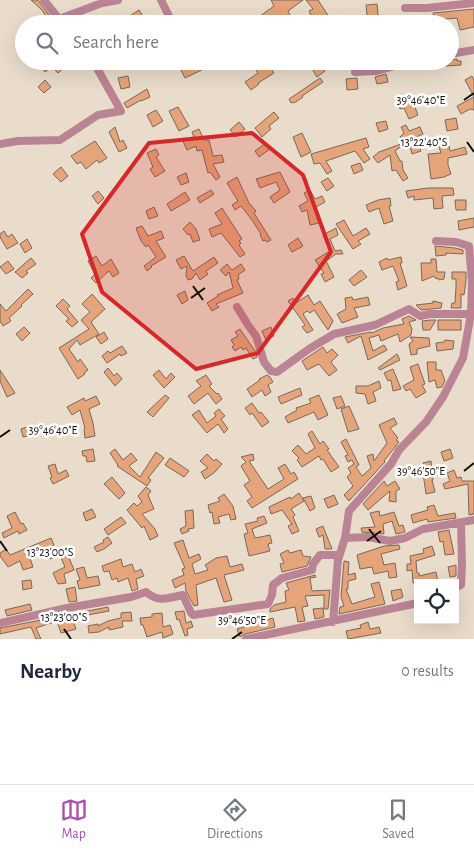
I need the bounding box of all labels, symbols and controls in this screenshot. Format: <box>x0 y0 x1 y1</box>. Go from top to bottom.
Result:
search box <box>15 15 459 70</box>
icon: search <box>33 29 61 57</box>
text: Search here <box>73 33 159 52</box>
text: 39°46'40"E <box>397 94 446 106</box>
text: 13°22'40"S <box>401 136 448 148</box>
text: 39°46'40"E <box>29 424 78 436</box>
text: 39°46'50"E <box>397 465 445 477</box>
text: 13°23'00"S <box>27 546 74 558</box>
map controls <box>414 579 459 624</box>
button: locate <box>414 579 459 624</box>
text: 13°23'00"S <box>41 611 88 623</box>
text: 39°46'50"E <box>218 614 266 626</box>
text: Nearby <box>20 661 81 682</box>
text: 0 results <box>401 663 454 679</box>
tab: Map <box>60 796 88 843</box>
tab: Directions <box>207 796 263 843</box>
tab: Saved <box>382 796 414 843</box>

